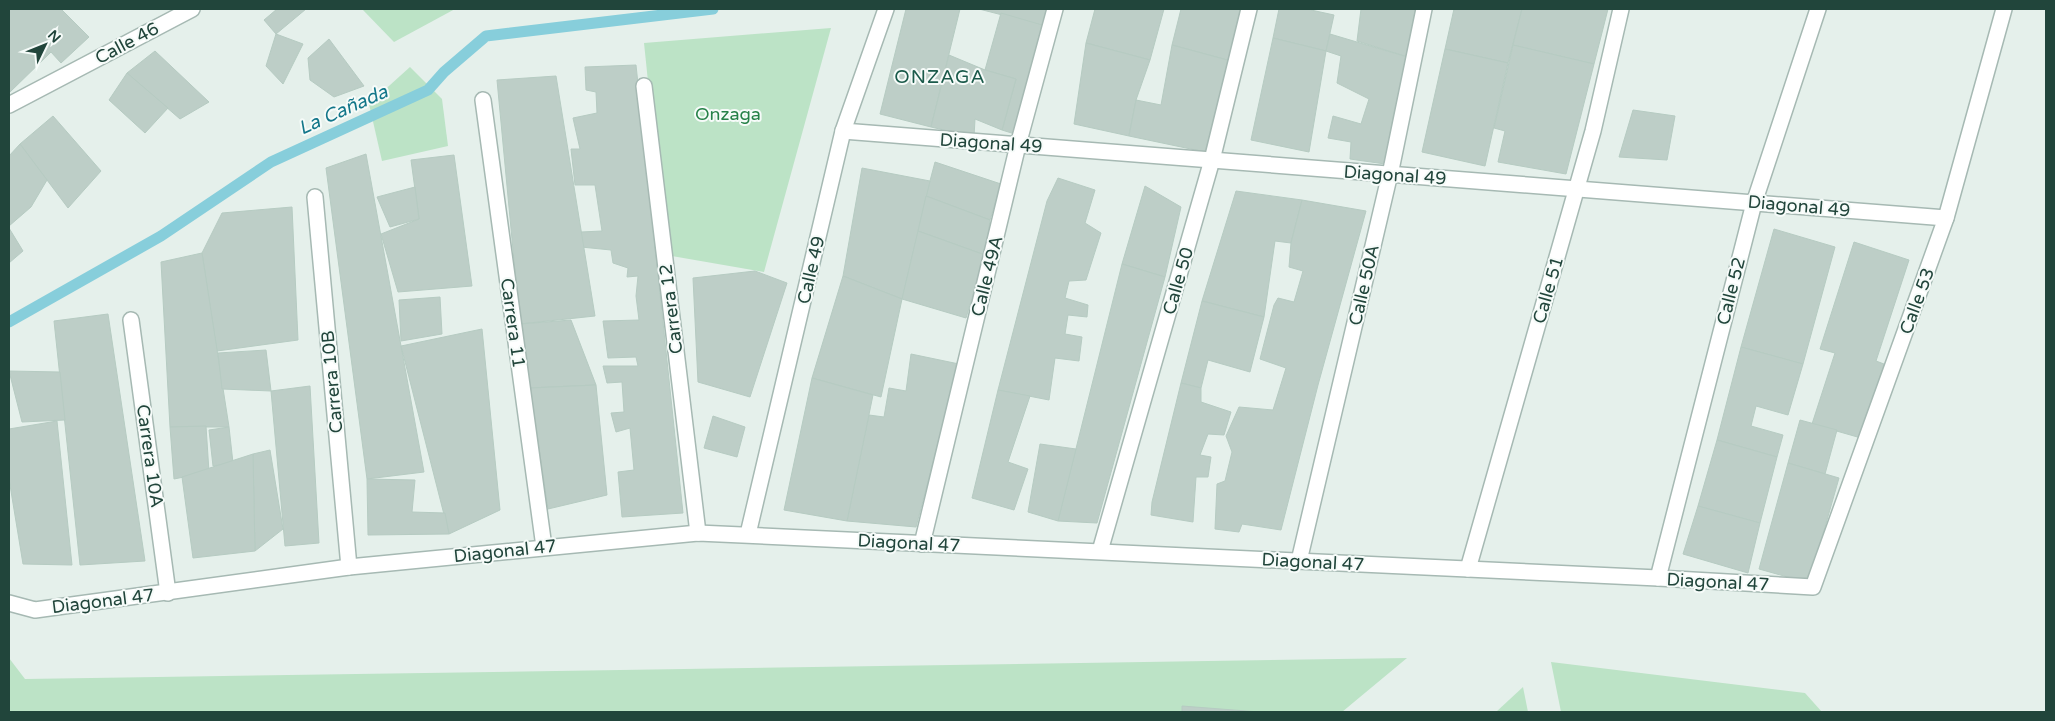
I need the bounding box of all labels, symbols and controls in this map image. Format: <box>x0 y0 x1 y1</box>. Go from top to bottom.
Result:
street label: Calle 46 <box>91 17 163 69</box>
north arrow <box>20 20 70 70</box>
text: N <box>44 27 64 46</box>
district label: ONZAGA <box>894 66 986 88</box>
water label: La Cañada <box>295 80 392 139</box>
park label: Onzaga <box>695 103 761 125</box>
street label: Diagonal 49 <box>939 128 1043 158</box>
street label: Diagonal 49 <box>1343 160 1447 190</box>
street label: Diagonal 49 <box>1747 191 1851 221</box>
street label: Calle 49A <box>966 233 1008 319</box>
street label: Calle 49 <box>793 234 829 306</box>
street label: Calle 50A <box>1344 242 1384 328</box>
street label: Calle 50 <box>1158 245 1198 317</box>
street label: Calle 51 <box>1528 254 1568 326</box>
street label: Calle 52 <box>1712 255 1750 327</box>
street label: Carrera 12 <box>655 263 687 355</box>
street label: Calle 53 <box>1895 265 1939 337</box>
street label: Carrera 11 <box>496 277 530 369</box>
street label: Carrera 10B <box>317 330 347 434</box>
street label: Carrera 10A <box>132 403 168 509</box>
street label: Diagonal 47 <box>857 529 961 557</box>
street label: Diagonal 47 <box>453 535 557 567</box>
street label: Diagonal 47 <box>1261 548 1365 576</box>
street label: Diagonal 47 <box>1666 568 1770 596</box>
street label: Diagonal 47 <box>50 584 156 618</box>

